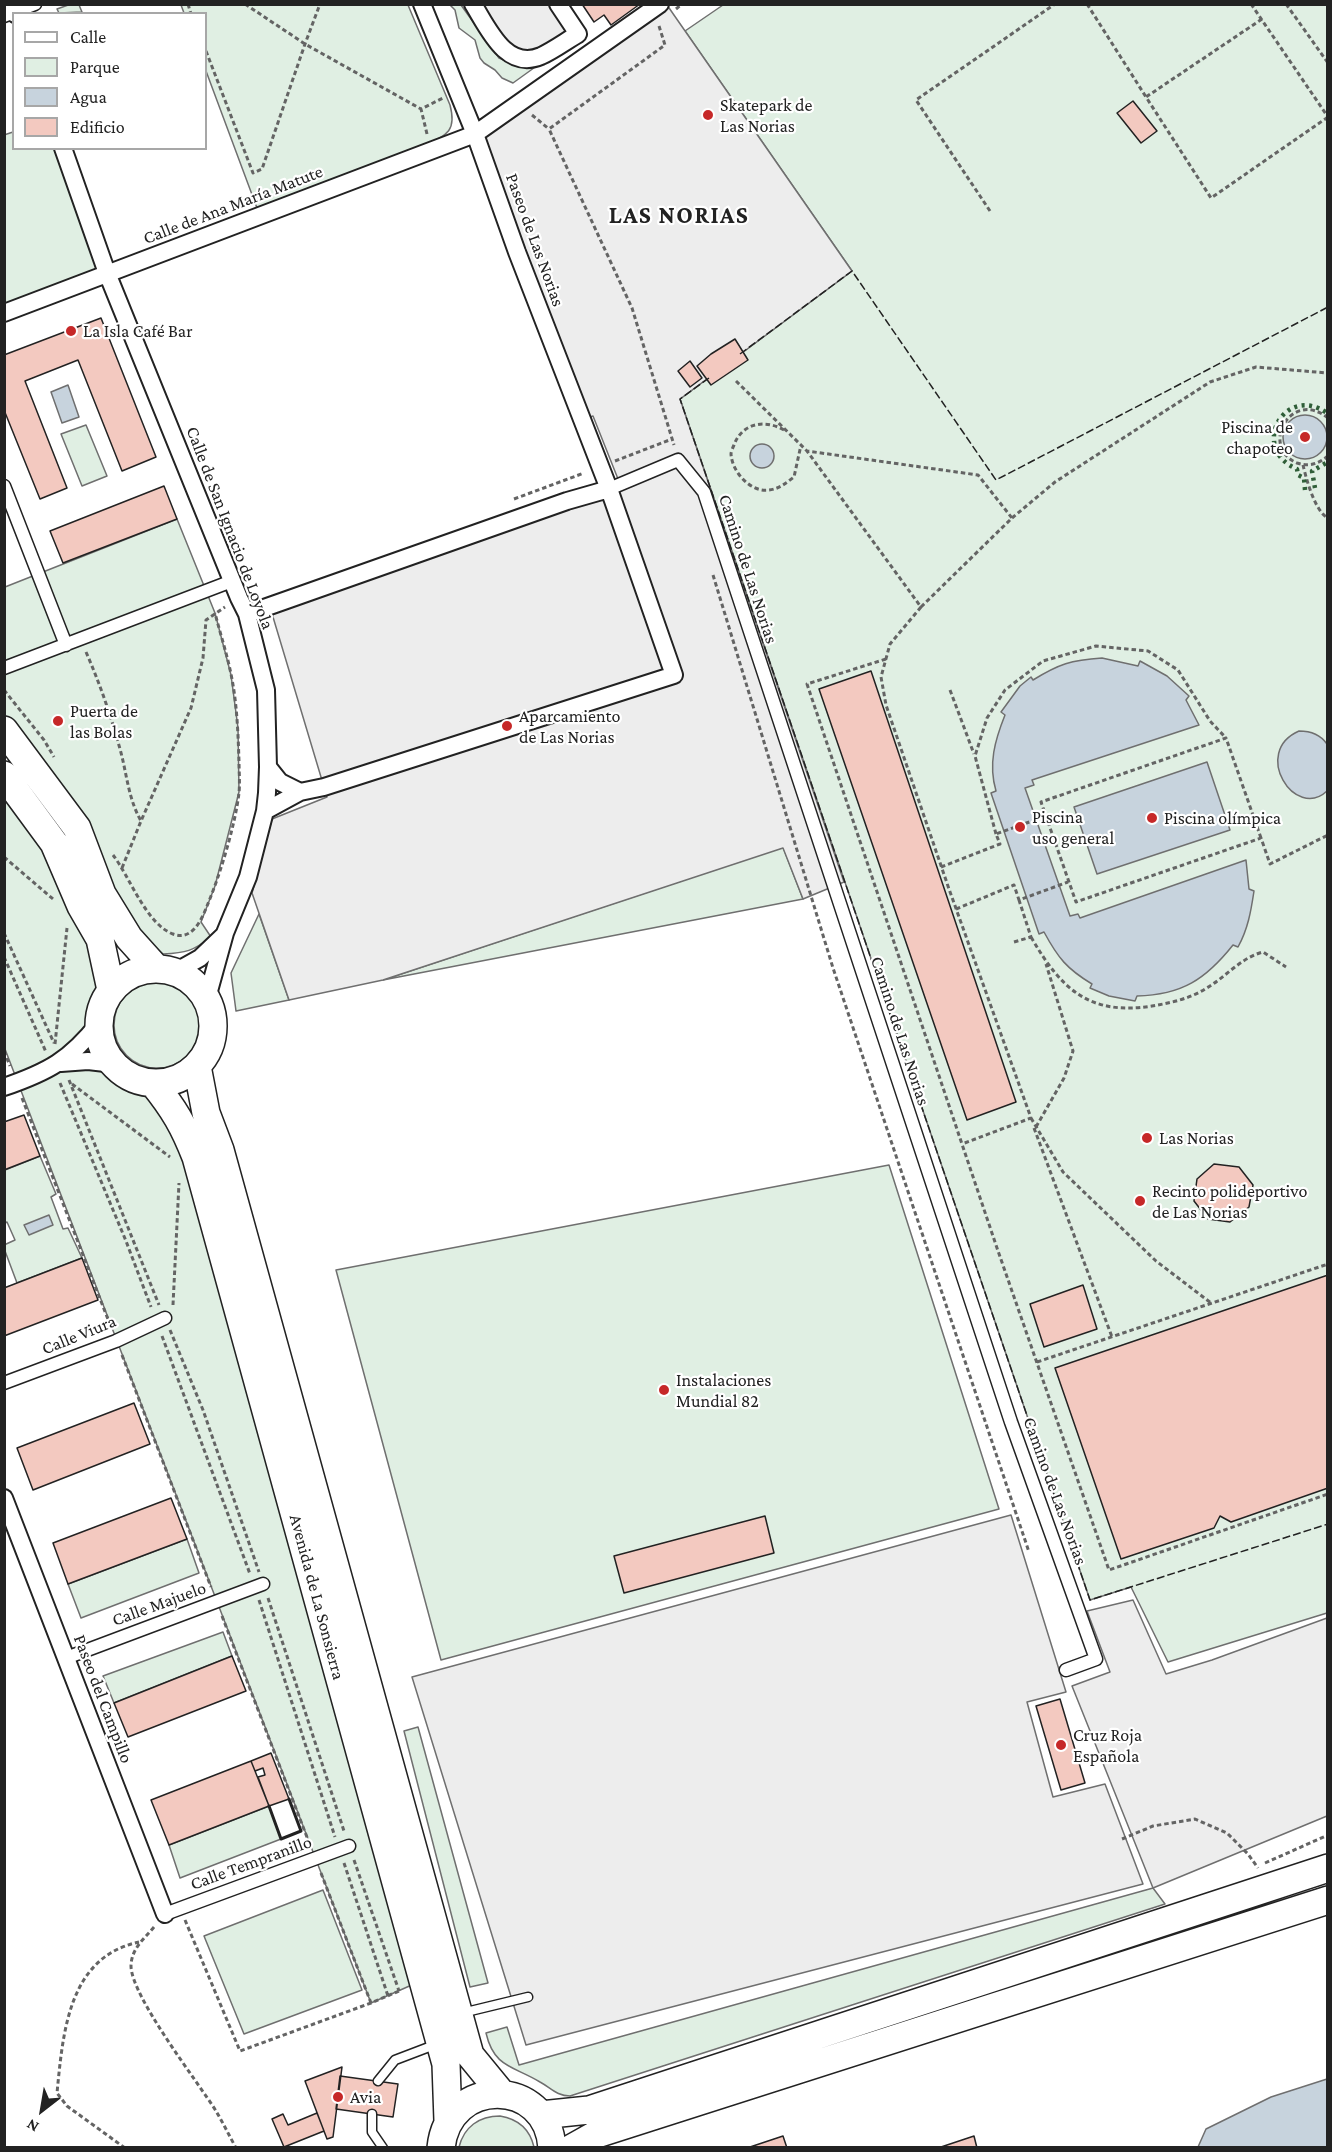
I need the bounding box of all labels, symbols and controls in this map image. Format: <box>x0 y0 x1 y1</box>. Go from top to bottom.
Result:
legend <box>12 12 207 150</box>
text: Calle <box>70 27 106 47</box>
text: Parque <box>70 57 120 77</box>
text: Agua <box>70 87 107 107</box>
place label: Skatepark de Las Norias <box>720 94 812 136</box>
marker: Skatepark de Las Norias <box>701 108 715 122</box>
text: Edificio <box>70 117 125 137</box>
street label: Calle de Ana María Matute <box>140 161 326 249</box>
street label: Paseo de Las Norias <box>501 170 569 310</box>
district label: LAS NORIAS <box>609 202 749 230</box>
place label: La Isla Café Bar <box>83 320 193 342</box>
marker: La Isla Café Bar <box>64 324 78 338</box>
place label: Piscina de chapoteo <box>1221 416 1293 458</box>
street label: Calle de San Ignacio de Loyola <box>181 424 279 632</box>
marker: Piscina de chapoteo <box>1298 430 1312 444</box>
street label: Camino de Las Norias <box>714 492 782 646</box>
place label: Puerta de las Bolas <box>70 700 138 742</box>
place label: Aparcamiento de Las Norias <box>519 705 620 748</box>
marker: Puerta de las Bolas <box>51 714 65 728</box>
marker: Aparcamiento de Las Norias <box>500 719 514 733</box>
place label: Piscina uso general <box>1032 806 1114 848</box>
place label: Piscina olímpica <box>1164 807 1281 829</box>
marker: Piscina olímpica <box>1145 811 1159 825</box>
marker: Piscina uso general <box>1013 820 1027 834</box>
street label: Camino de Las Norias <box>866 954 934 1108</box>
place label: Las Norias <box>1159 1127 1234 1149</box>
marker: Las Norias <box>1140 1131 1154 1145</box>
place label: Recinto polideportivo de Las Norias <box>1152 1180 1307 1222</box>
marker: Recinto polideportivo de Las Norias <box>1133 1194 1147 1208</box>
street label: Calle Viura <box>39 1310 119 1360</box>
place label: Instalaciones Mundial 82 <box>676 1369 771 1412</box>
marker: Instalaciones Mundial 82 <box>657 1383 671 1397</box>
street label: Camino de Las Norias <box>1018 1414 1092 1568</box>
street label: Avenida de La Sonsierra <box>285 1512 349 1682</box>
street label: Calle Majuelo <box>109 1577 209 1631</box>
street label: Paseo del Campillo <box>69 1632 137 1766</box>
place label: Cruz Roja Española <box>1073 1724 1142 1766</box>
marker: Cruz Roja Española <box>1054 1738 1068 1752</box>
street label: Calle Tempranillo <box>187 1831 315 1895</box>
north arrow <box>12 2080 72 2140</box>
place label: Avia <box>350 2086 381 2108</box>
marker: Avia <box>331 2090 345 2104</box>
text: N <box>23 2116 42 2136</box>

